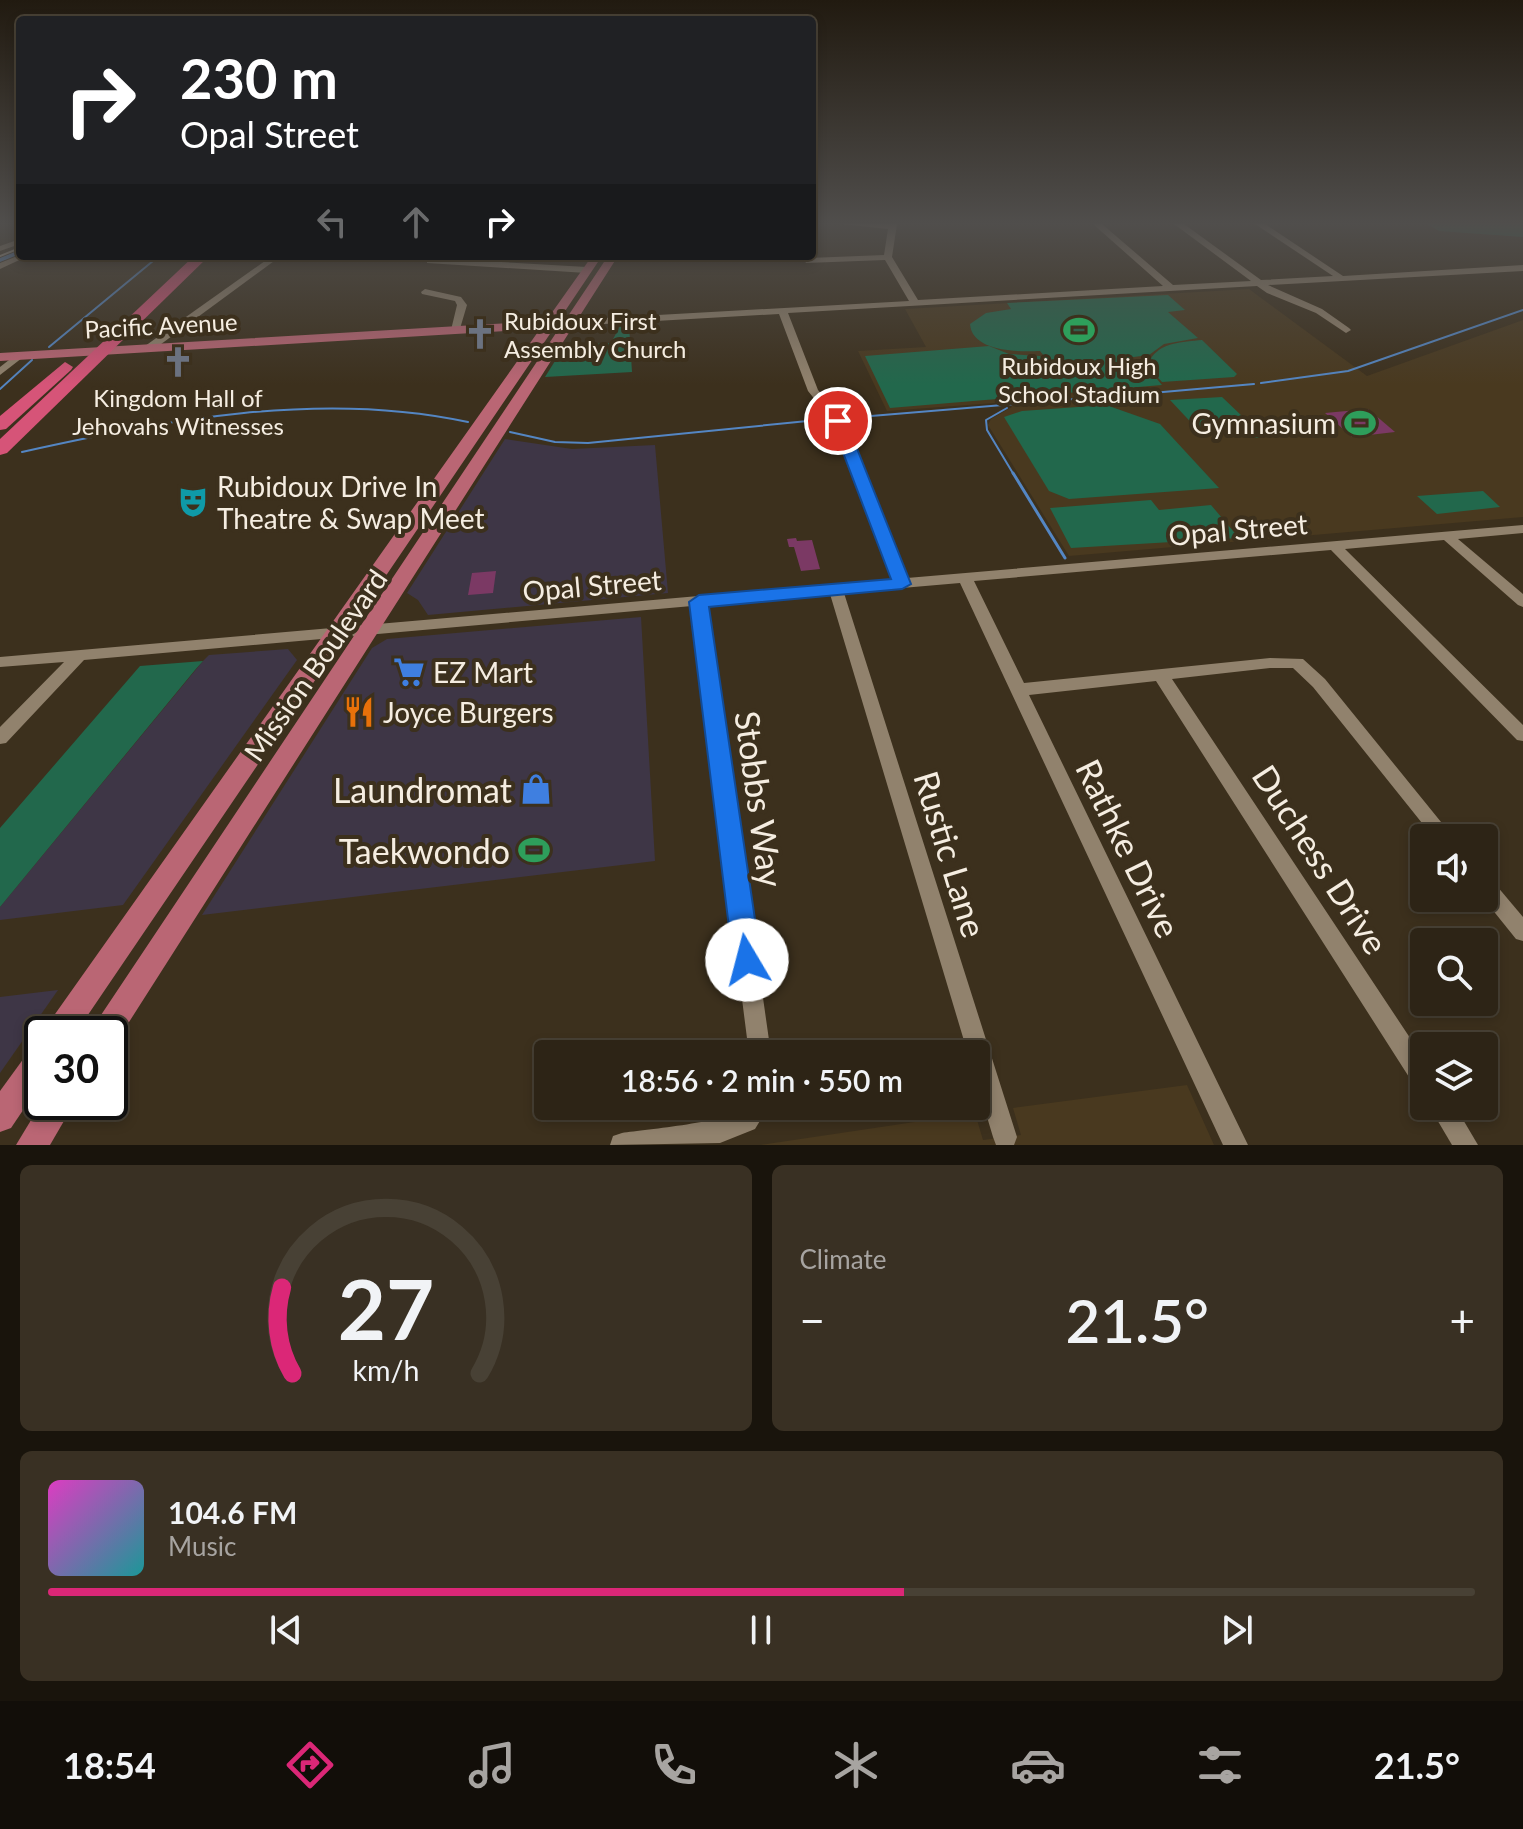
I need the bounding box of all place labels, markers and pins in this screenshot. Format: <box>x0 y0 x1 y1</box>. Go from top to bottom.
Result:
place label: Rubidoux First Assembly Church <box>504 306 686 363</box>
sports icon: Rubidoux High School Stadium <box>1062 313 1096 347</box>
church icon: Rubidoux First Assembly Church <box>463 317 497 351</box>
church icon: Kingdom Hall of Jehovahs Witnesses <box>161 345 195 379</box>
place label: Rubidoux High School Stadium <box>998 351 1160 408</box>
place label: Kingdom Hall of Jehovahs Witnesses <box>72 383 284 440</box>
pin <box>804 387 872 455</box>
place label: Gymnasium <box>1192 406 1336 440</box>
sports icon: Gymnasium <box>1343 406 1377 440</box>
place label: Rubidoux Drive In Theatre & Swap Meet <box>217 469 485 535</box>
theatre icon: Rubidoux Drive In Theatre & Swap Meet <box>176 485 210 519</box>
supermarket icon: EZ Mart <box>392 655 426 689</box>
place label: EZ Mart <box>433 655 533 689</box>
restaurant icon: Joyce Burgers <box>342 695 376 729</box>
place label: Joyce Burgers <box>383 695 554 729</box>
place label: Laundromat <box>333 769 512 810</box>
shop icon: Laundromat <box>519 772 553 806</box>
place label: Taekwondo <box>339 830 510 871</box>
sports icon: Taekwondo <box>517 833 551 867</box>

